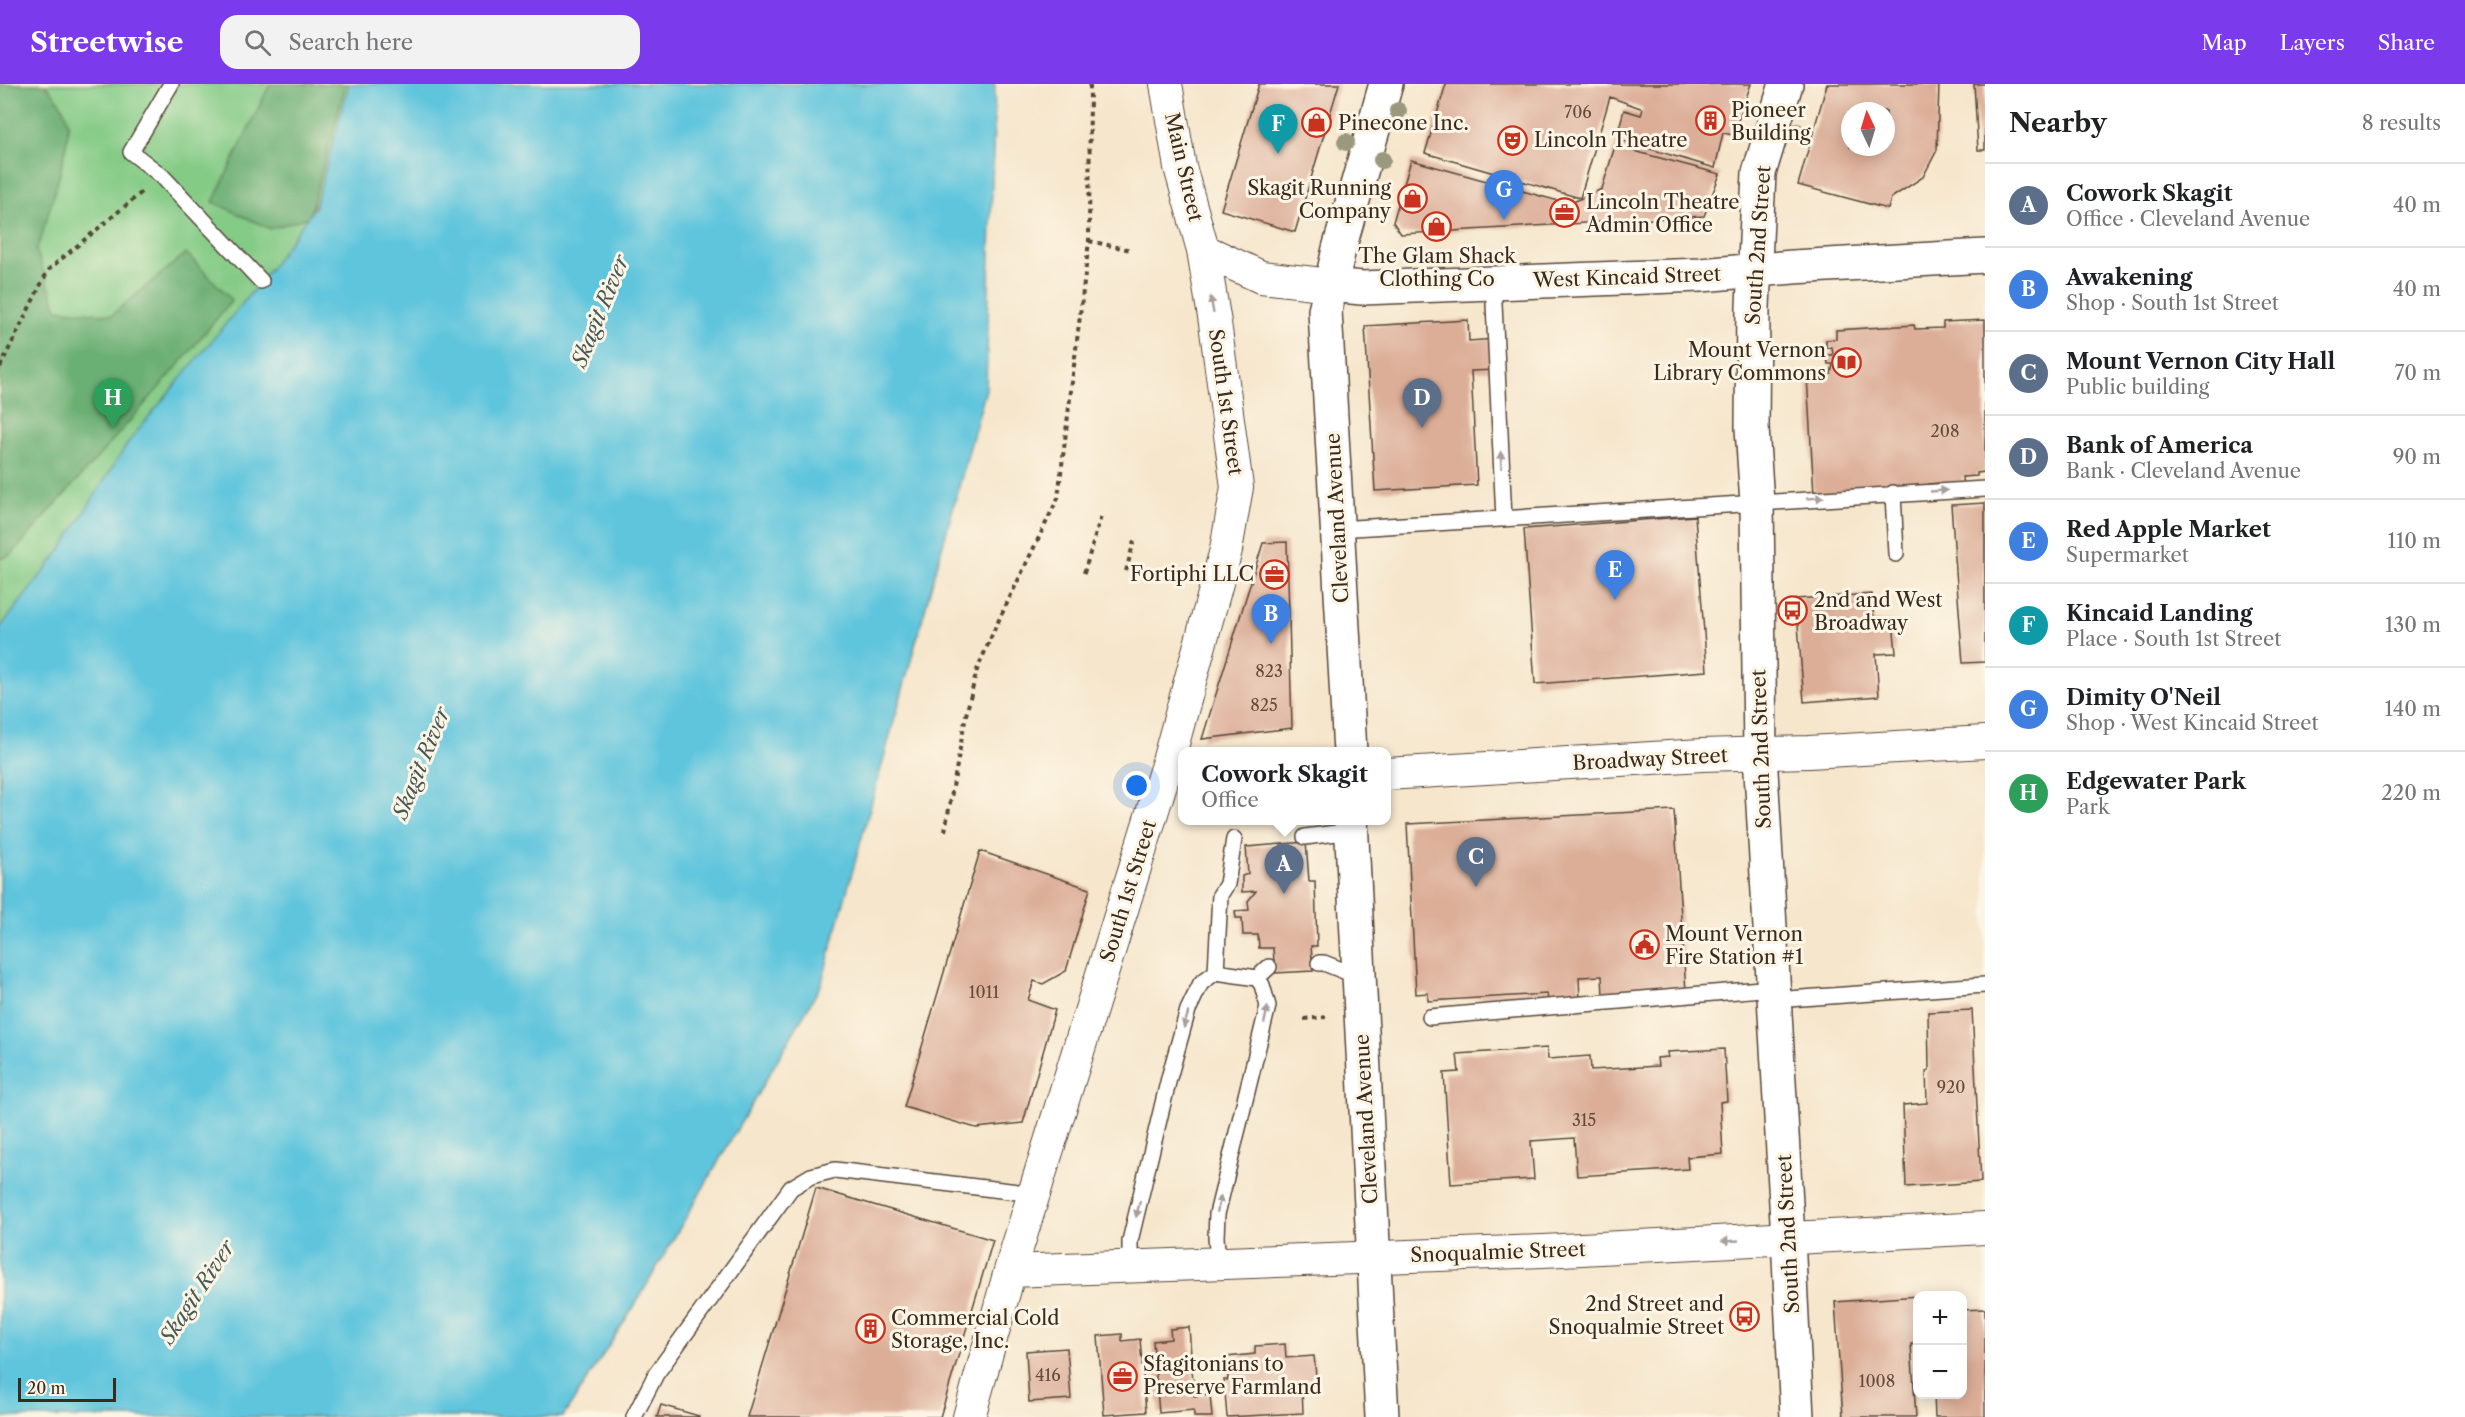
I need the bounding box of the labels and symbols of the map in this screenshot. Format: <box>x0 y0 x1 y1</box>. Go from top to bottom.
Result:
place label: Pioneer Building <box>1731 98 1811 145</box>
house number: 706 <box>1564 102 1592 122</box>
north arrow <box>1841 102 1895 156</box>
pin: F <box>1258 104 1298 154</box>
building icon: Pioneer Building <box>1694 105 1726 137</box>
shop icon: Pinecone Inc. <box>1301 107 1333 139</box>
street label: Main Street <box>1160 110 1208 224</box>
place label: Pinecone Inc. <box>1338 111 1469 135</box>
theatre icon: Lincoln Theatre <box>1497 124 1529 156</box>
place label: Lincoln Theatre <box>1534 128 1687 152</box>
street label: South 2nd Street <box>1740 165 1776 325</box>
pin: G <box>1484 170 1524 220</box>
place label: Skagit Running Company <box>1247 176 1392 223</box>
shop icon: Skagit Running Company <box>1396 183 1428 215</box>
place label: Lincoln Theatre Admin Office <box>1585 190 1739 237</box>
office icon: Lincoln Theatre Admin Office <box>1549 197 1581 229</box>
shop icon: The Glam Shack Clothing Co <box>1421 210 1453 242</box>
place label: The Glam Shack Clothing Co <box>1358 244 1517 291</box>
water label: Skagit River <box>565 250 634 372</box>
street label: West Kincaid Street <box>1532 262 1721 292</box>
one-way arrow <box>1208 295 1217 314</box>
street label: South 1st Street <box>1204 327 1248 477</box>
place label: Mount Vernon Library Commons <box>1653 338 1826 385</box>
library icon: Mount Vernon Library Commons <box>1831 346 1863 378</box>
pin: H <box>94 378 132 428</box>
pin: D <box>1402 378 1442 428</box>
house number: 208 <box>1931 421 1959 441</box>
street label: Cleveland Avenue <box>1321 432 1353 604</box>
one-way arrow <box>1497 451 1506 470</box>
one-way arrow <box>1929 486 1948 495</box>
one-way arrow <box>1806 493 1825 503</box>
pin: E <box>1596 550 1634 600</box>
office icon: Fortiphi LLC <box>1259 558 1291 590</box>
place label: Fortiphi LLC <box>1130 562 1254 586</box>
place label: 2nd and West Broadway <box>1814 588 1942 635</box>
pin: B <box>1252 594 1290 644</box>
bus stop icon: 2nd and West Broadway <box>1777 595 1809 627</box>
house number: 823 <box>1255 661 1283 681</box>
street label: South 2nd Street <box>1746 669 1776 829</box>
house number: 825 <box>1250 695 1278 715</box>
water label: Skagit River <box>386 702 455 824</box>
street label: Broadway Street <box>1572 743 1728 775</box>
your location <box>1122 771 1151 800</box>
street label: South 1st Street <box>1095 817 1161 965</box>
pin: C <box>1456 838 1496 887</box>
pin: A <box>1264 844 1304 894</box>
place label: Mount Vernon Fire Station #1 <box>1665 922 1804 969</box>
public building icon: Mount Vernon Fire Station #1 <box>1628 929 1660 961</box>
house number: 1011 <box>969 982 999 1002</box>
one-way arrow <box>1261 1006 1271 1024</box>
one-way arrow <box>1181 1011 1190 1029</box>
street label: Cleveland Avenue <box>1350 1033 1382 1205</box>
house number: 920 <box>1937 1077 1965 1097</box>
house number: 315 <box>1572 1110 1596 1130</box>
street label: South 2nd Street <box>1772 1154 1804 1314</box>
one-way arrow <box>1215 1195 1225 1213</box>
one-way arrow <box>1132 1200 1142 1218</box>
water label: Skagit River <box>153 1234 240 1350</box>
street label: Snoqualmie Street <box>1410 1237 1586 1267</box>
one-way arrow <box>1720 1237 1739 1246</box>
place label: 2nd Street and Snoqualmie Street <box>1548 1292 1724 1339</box>
bus stop icon: 2nd Street and Snoqualmie Street <box>1729 1300 1761 1332</box>
place label: Commercial Cold Storage, Inc. <box>891 1306 1060 1353</box>
building icon: Commercial Cold Storage, Inc. <box>854 1313 886 1345</box>
place label: Sfagitonians to Preserve Farmland <box>1143 1352 1322 1399</box>
office icon: Sfagitonians to Preserve Farmland <box>1106 1360 1138 1392</box>
house number: 416 <box>1035 1365 1061 1385</box>
house number: 1008 <box>1859 1371 1895 1391</box>
scale bar <box>18 1375 116 1402</box>

